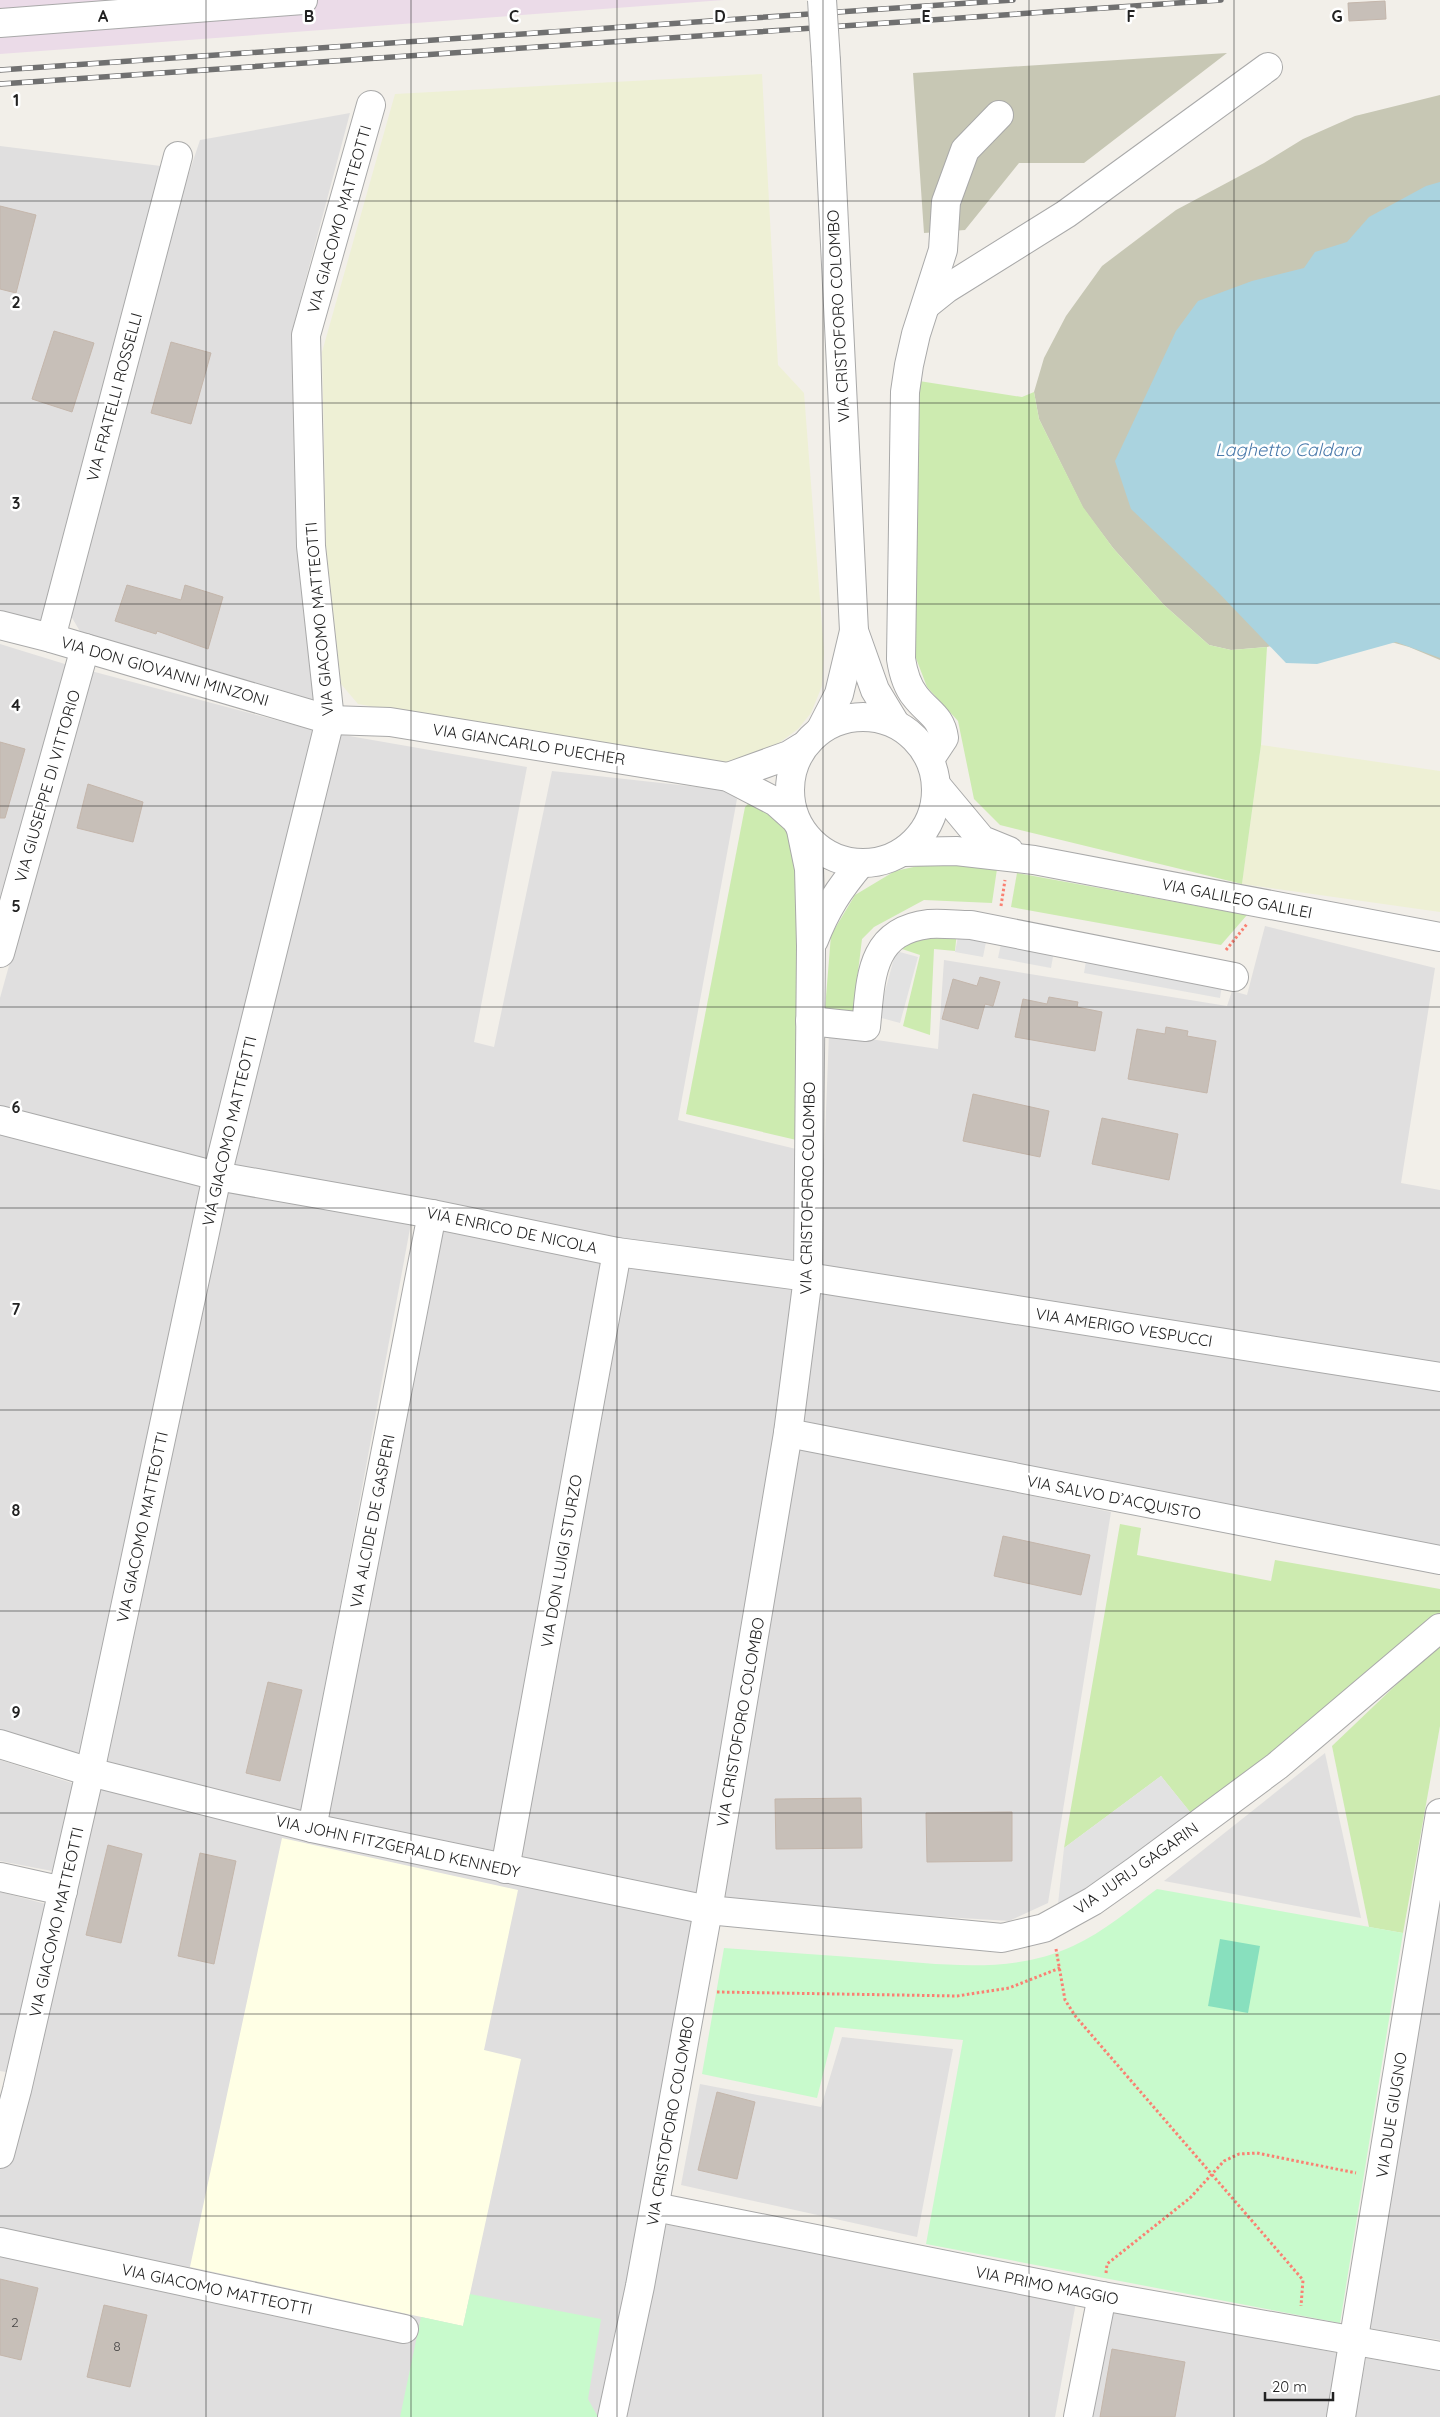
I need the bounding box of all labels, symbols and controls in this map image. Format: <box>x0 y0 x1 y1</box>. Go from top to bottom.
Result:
text: A <box>98 6 109 26</box>
text: B <box>304 6 314 26</box>
text: C <box>509 6 519 26</box>
text: D <box>714 6 726 26</box>
text: E <box>921 6 931 26</box>
text: F <box>1127 6 1136 26</box>
text: G <box>1331 6 1343 26</box>
text: 1 <box>13 90 19 110</box>
street label: VIA GIACOMO MATTEOTTI <box>303 123 375 315</box>
street label: VIA CRISTOFORO COLOMBO <box>822 209 854 423</box>
text: 2 <box>11 292 21 312</box>
street label: VIA FRATELLI ROSSELLI <box>82 310 146 484</box>
water label: Laghetto Caldara <box>1215 438 1362 461</box>
text: 3 <box>12 493 20 513</box>
street label: VIA GIACOMO MATTEOTTI <box>301 521 337 717</box>
street label: VIA DON GIOVANNI MINZONI <box>59 632 271 710</box>
street label: VIA GIUSEPPE DI VITTORIO <box>10 687 84 885</box>
text: 4 <box>11 695 21 715</box>
street label: VIA GIANCARLO PUECHER <box>431 719 627 769</box>
street label: VIA GALILEO GALILEI <box>1160 874 1314 922</box>
text: 5 <box>11 896 21 916</box>
street label: VIA GIACOMO MATTEOTTI <box>197 1034 261 1228</box>
street label: VIA CRISTOFORO COLOMBO <box>795 1081 819 1295</box>
text: 6 <box>12 1097 21 1117</box>
street label: VIA ENRICO DE NICOLA <box>425 1202 599 1258</box>
text: 7 <box>12 1299 21 1319</box>
street label: VIA AMERIGO VESPUCCI <box>1034 1303 1214 1351</box>
street label: VIA GIACOMO MATTEOTTI <box>112 1430 172 1624</box>
street label: VIA ALCIDE DE GASPERI <box>345 1433 399 1609</box>
street label: VIA SALVO D’ACQUISTO <box>1025 1470 1203 1524</box>
street label: VIA DON LUIGI STURZO <box>536 1473 586 1649</box>
text: 8 <box>12 1500 21 1520</box>
street label: VIA CRISTOFORO COLOMBO <box>712 1616 768 1828</box>
text: 9 <box>11 1702 21 1722</box>
street label: VIA JOHN FITZGERALD KENNEDY <box>274 1810 522 1882</box>
street label: VIA JURIJ GAGARIN <box>1070 1818 1202 1918</box>
street label: VIA GIACOMO MATTEOTTI <box>24 1825 88 2019</box>
street label: VIA CRISTOFORO COLOMBO <box>642 2015 698 2227</box>
street label: VIA DUE GIUGNO <box>1371 2051 1411 2179</box>
street label: VIA GIACOMO MATTEOTTI <box>120 2259 314 2319</box>
street label: VIA PRIMO MAGGIO <box>974 2261 1120 2309</box>
house number: 2 <box>11 2313 19 2331</box>
house number: 8 <box>113 2337 121 2355</box>
scale bar <box>1265 2370 1332 2402</box>
text: 20 m <box>1272 2377 1307 2396</box>

